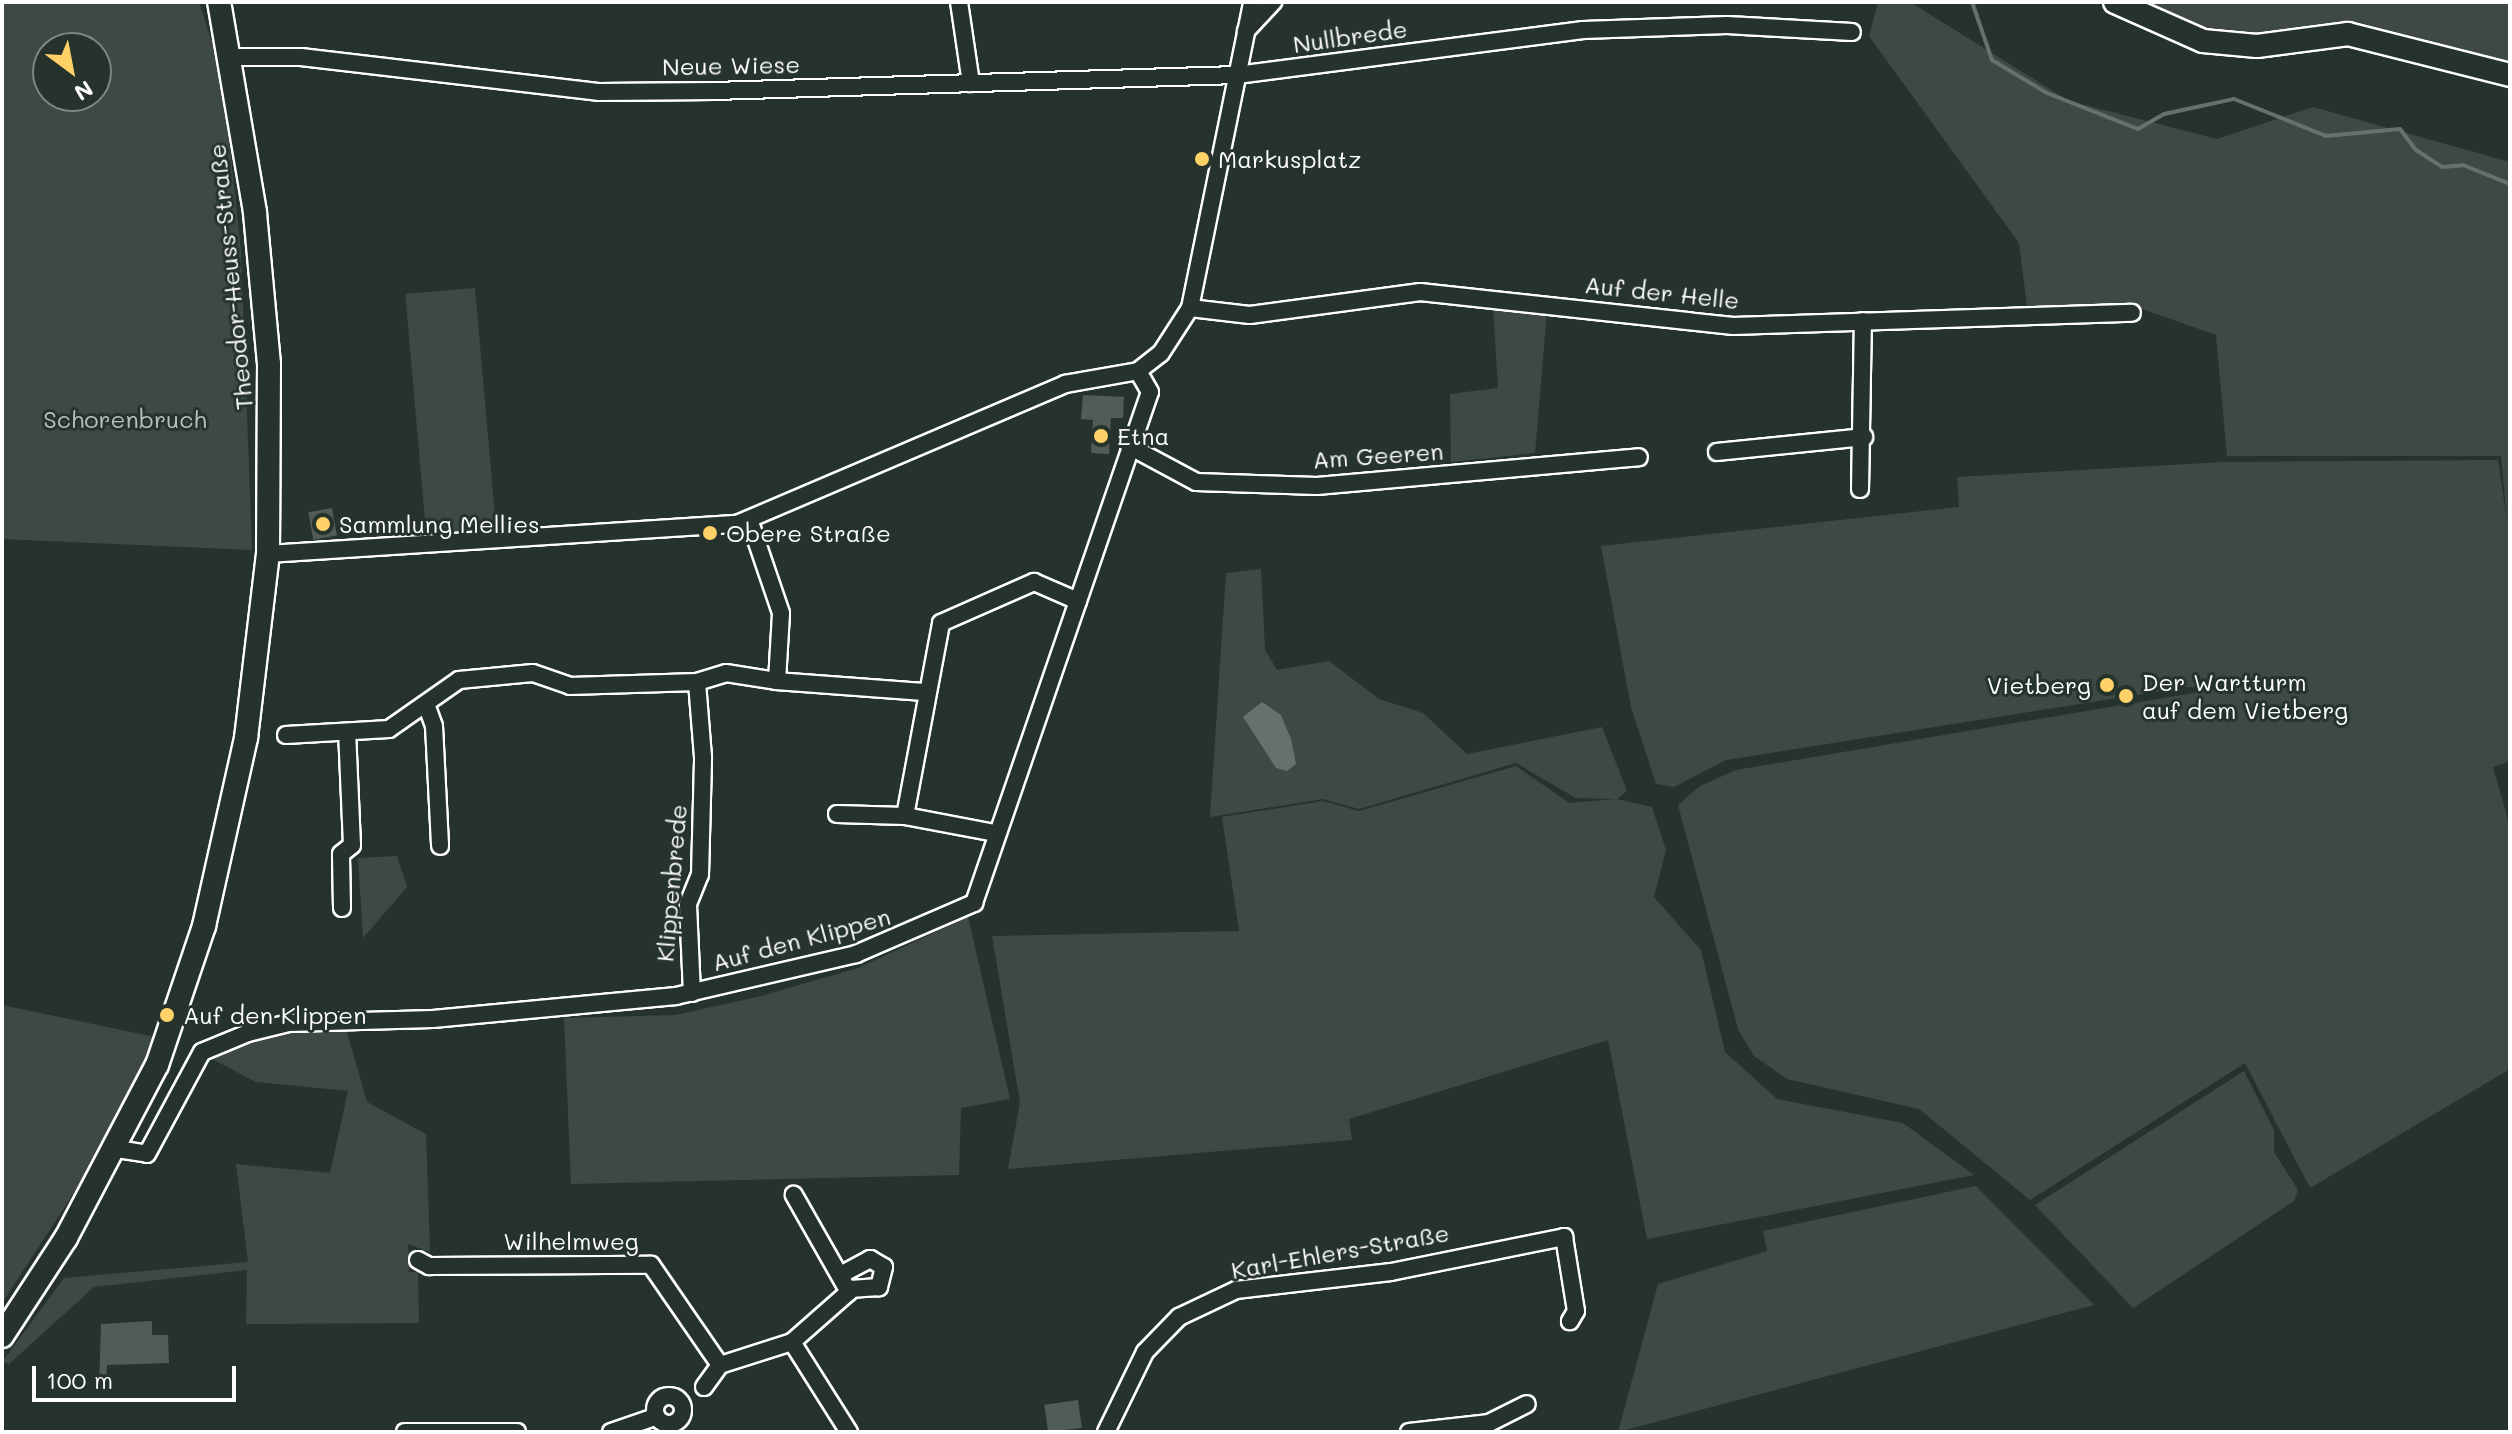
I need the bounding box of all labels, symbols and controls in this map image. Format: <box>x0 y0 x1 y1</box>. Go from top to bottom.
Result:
street label: Nullbrede <box>1291 14 1409 58</box>
north arrow <box>32 32 112 112</box>
street label: Neue Wiese <box>662 49 800 81</box>
text: N <box>69 74 99 108</box>
street label: Theodor-Heuss-Straße <box>202 143 258 411</box>
place label: Markusplatz <box>1218 145 1361 173</box>
marker: Markusplatz <box>1193 150 1211 168</box>
street label: Auf der Helle <box>1583 270 1741 314</box>
park label: Schorenbruch <box>43 405 207 433</box>
place label: Etna <box>1117 422 1170 450</box>
marker: Etna <box>1092 427 1110 445</box>
street label: Am Geeren <box>1312 436 1444 474</box>
place label: Sammlung Mellies <box>339 510 540 538</box>
marker: Sammlung Mellies <box>314 515 332 533</box>
place label: Obere Straße <box>726 519 891 547</box>
marker: Obere Straße <box>701 524 719 542</box>
place label: Der Wartturm auf dem Vietberg <box>2142 668 2348 724</box>
place label: Vietberg <box>1987 671 2091 699</box>
marker: Vietberg <box>2098 676 2116 694</box>
marker: Der Wartturm auf dem Vietberg <box>2117 687 2135 705</box>
street label: Klippenbrede <box>650 803 692 963</box>
street label: Auf den Klippen <box>709 901 893 977</box>
place label: Auf den Klippen <box>183 1001 367 1029</box>
marker: Auf den Klippen <box>158 1006 176 1024</box>
street label: Karl-Ehlers-Straße <box>1229 1218 1451 1284</box>
street label: Wilhelmweg <box>503 1227 639 1255</box>
scale bar <box>36 1350 240 1400</box>
text: 100 m <box>46 1364 113 1395</box>

